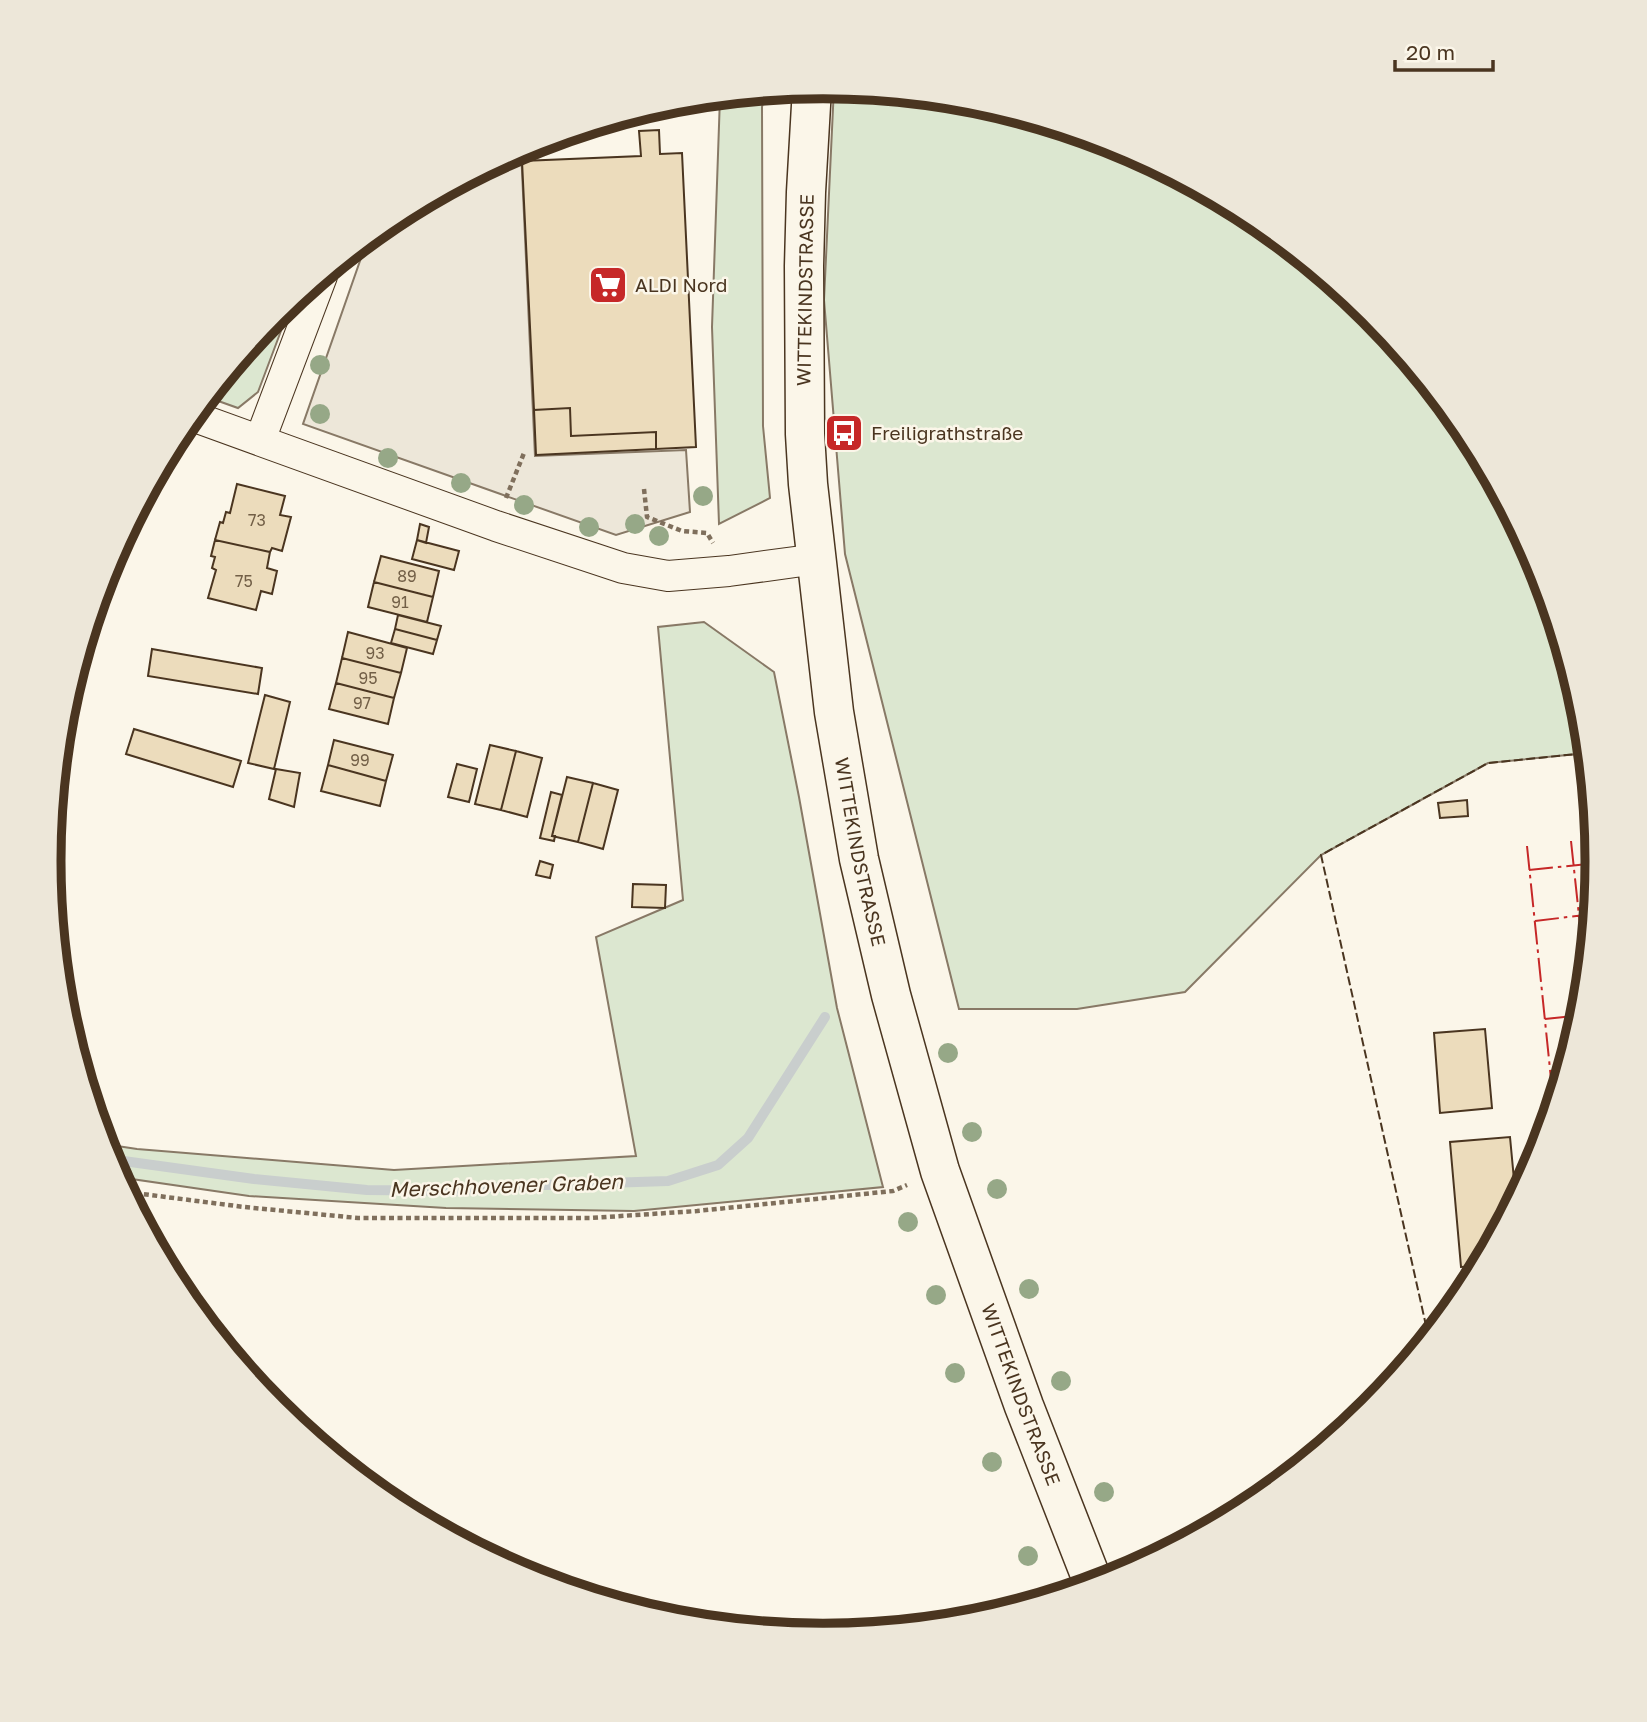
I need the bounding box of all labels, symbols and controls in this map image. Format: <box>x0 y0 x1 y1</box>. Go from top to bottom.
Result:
scale bar <box>1395 28 1493 72</box>
text: 20 m <box>1406 39 1455 65</box>
street label: WITTEKINDSTRASSE <box>791 194 818 386</box>
supermarket icon: ALDI Nord <box>587 264 629 306</box>
place label: ALDI Nord <box>635 273 727 296</box>
bus stop icon: Freiligrathstraße <box>823 412 865 454</box>
place label: Freiligrathstraße <box>871 421 1023 444</box>
house number: 73 <box>248 510 266 530</box>
house number: 89 <box>397 566 417 586</box>
house number: 75 <box>235 571 253 591</box>
house number: 91 <box>391 592 409 612</box>
house number: 93 <box>365 643 385 663</box>
house number: 95 <box>359 668 377 688</box>
house number: 97 <box>353 693 371 713</box>
house number: 99 <box>350 750 370 770</box>
street label: WITTEKINDSTRASSE <box>831 755 891 948</box>
water label: Merschhovener Graben <box>389 1168 624 1202</box>
street label: WITTEKINDSTRASSE <box>977 1300 1066 1488</box>

